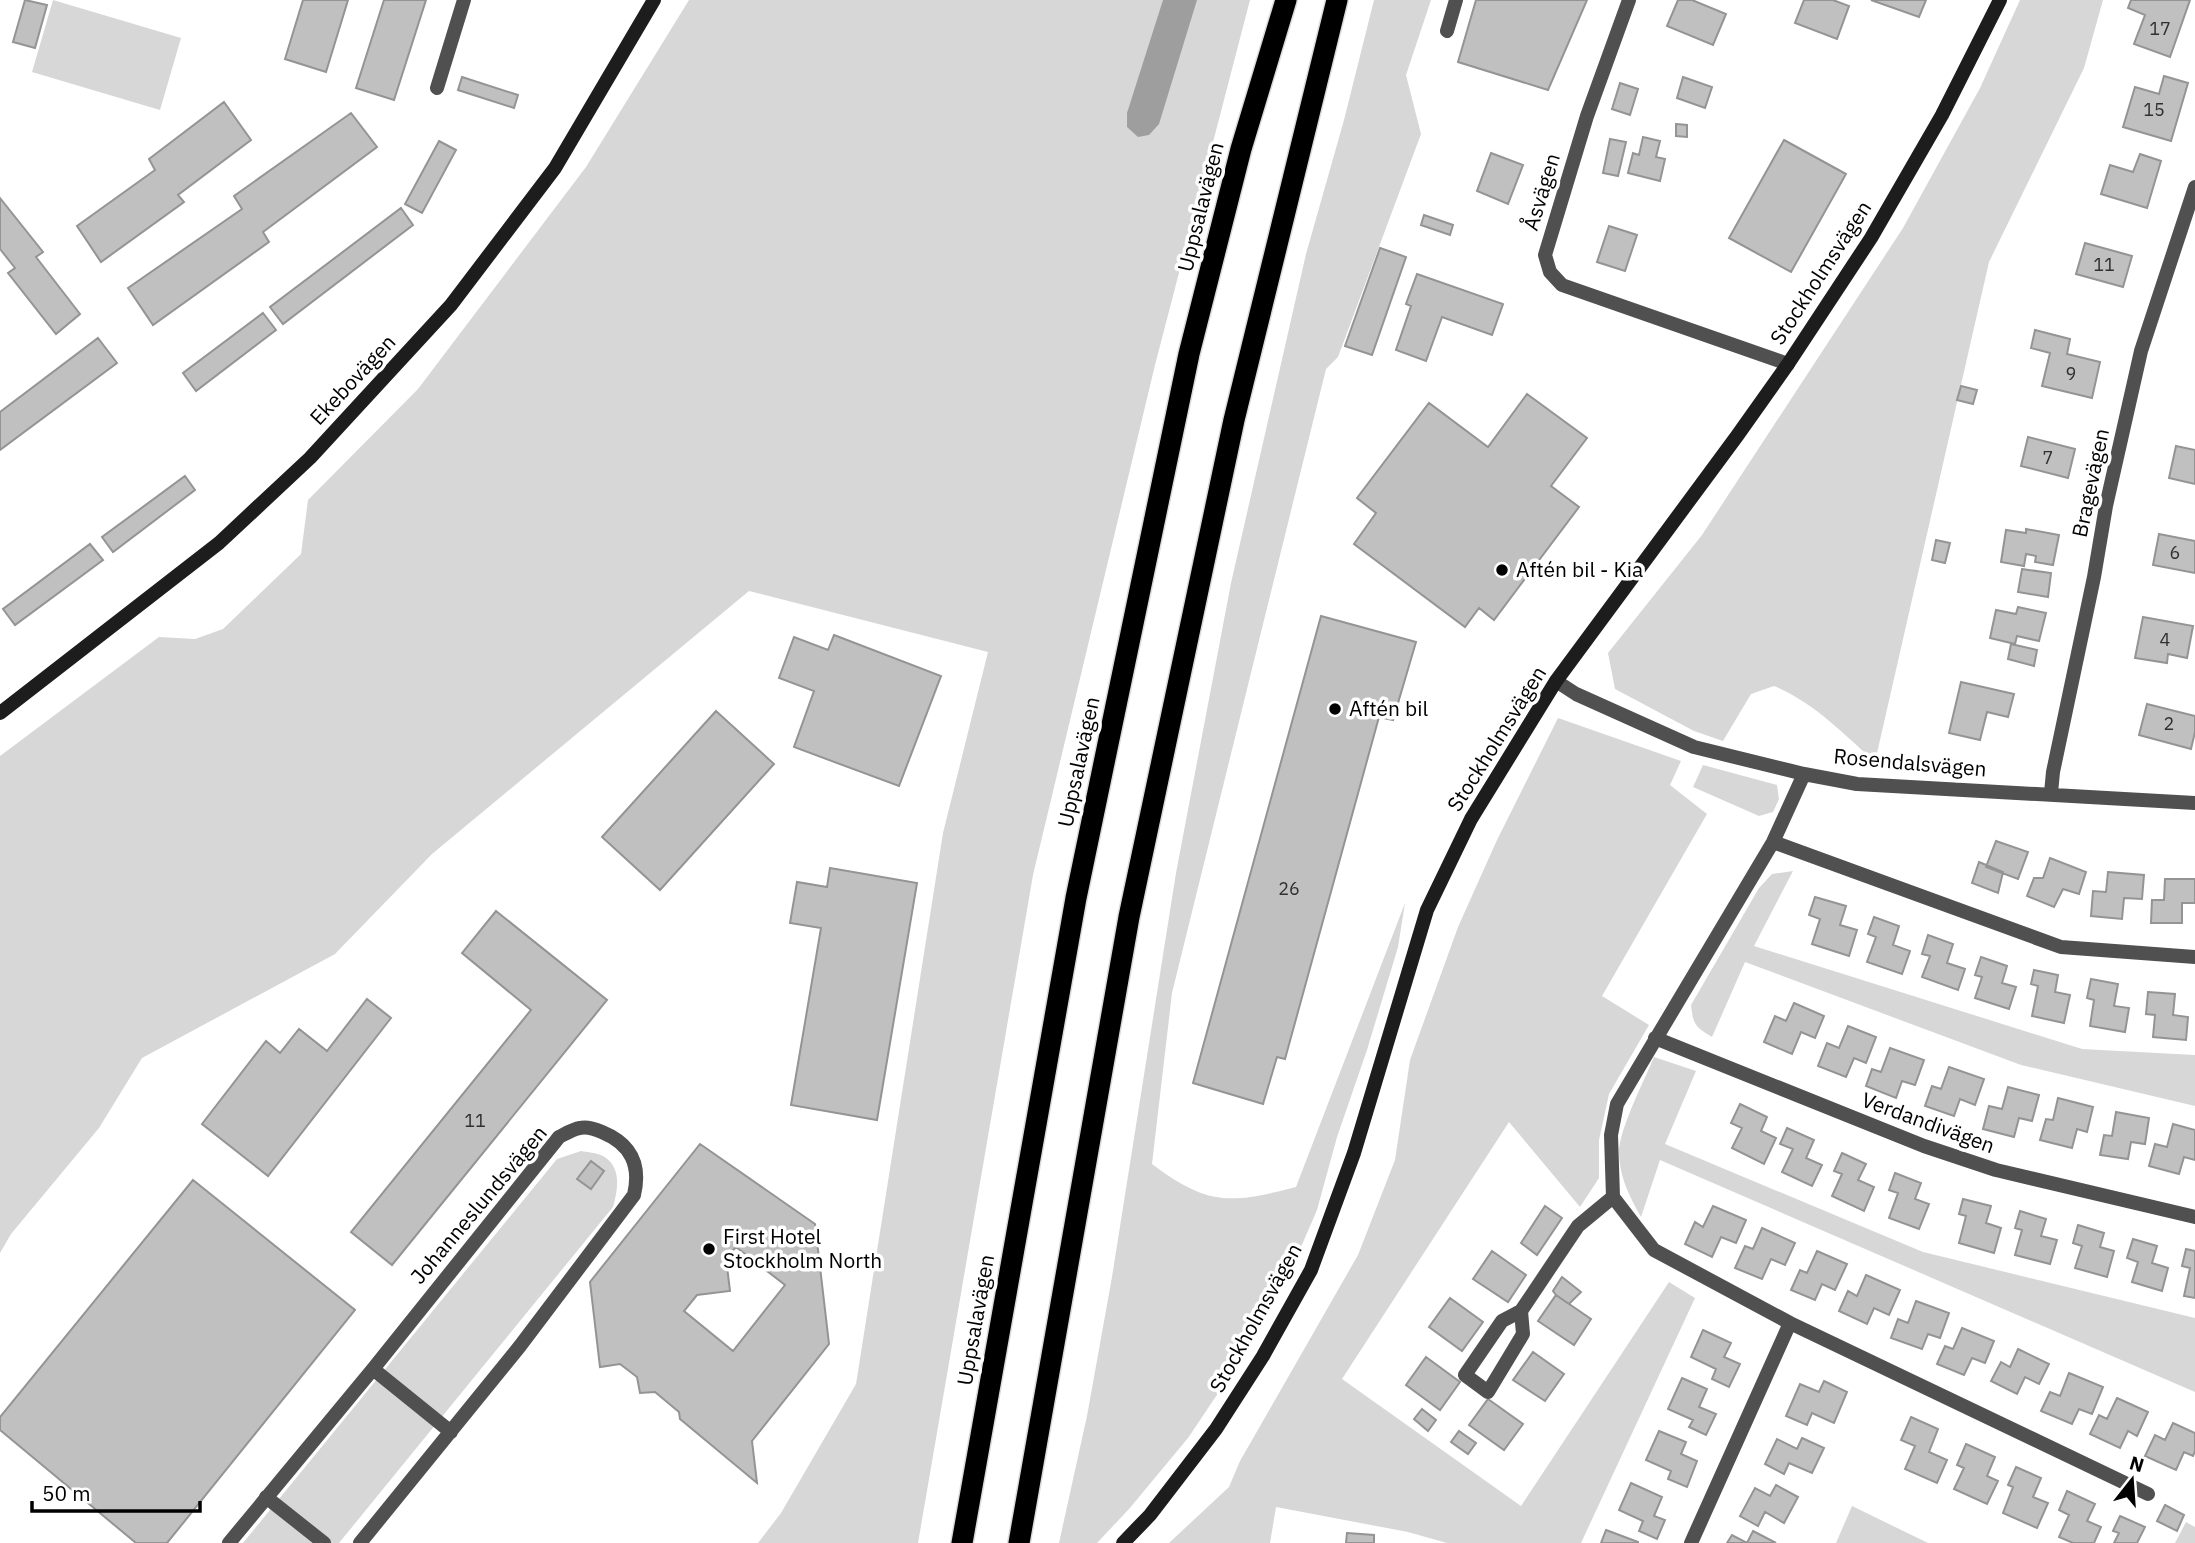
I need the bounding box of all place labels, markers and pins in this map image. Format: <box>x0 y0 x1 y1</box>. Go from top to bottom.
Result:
place label: Aftén bil - Kia <box>1516 555 1643 583</box>
marker: Aftén bil - Kia <box>1494 562 1510 578</box>
place label: Aftén bil <box>1349 694 1428 722</box>
marker: Aftén bil <box>1327 701 1343 717</box>
place label: First Hotel Stockholm North <box>723 1222 882 1274</box>
marker: First Hotel Stockholm North <box>701 1241 717 1257</box>

